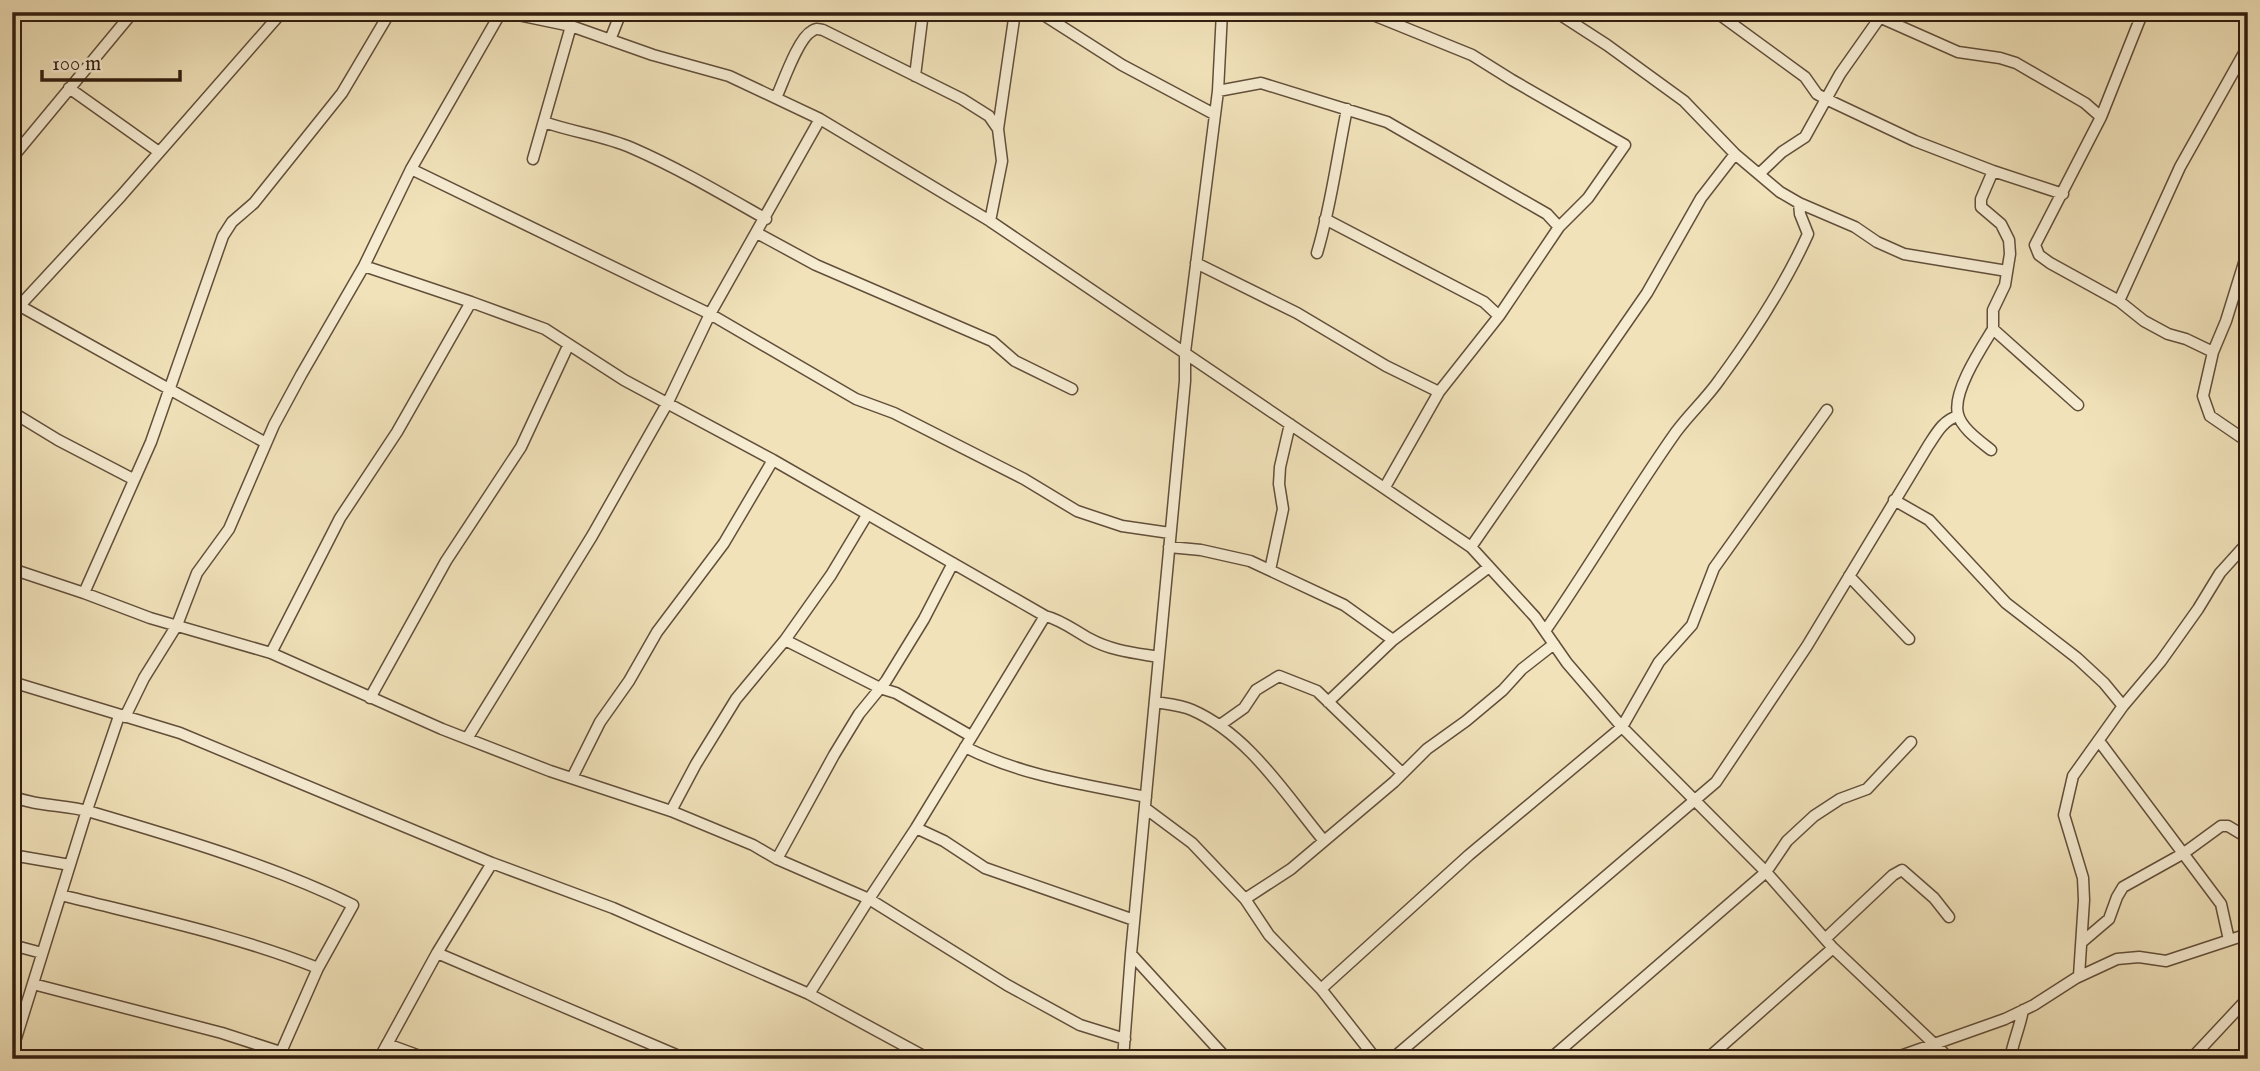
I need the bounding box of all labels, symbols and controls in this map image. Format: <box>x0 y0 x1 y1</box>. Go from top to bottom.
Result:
scale bar <box>42 38 180 82</box>
text: 100 m <box>52 51 101 78</box>

